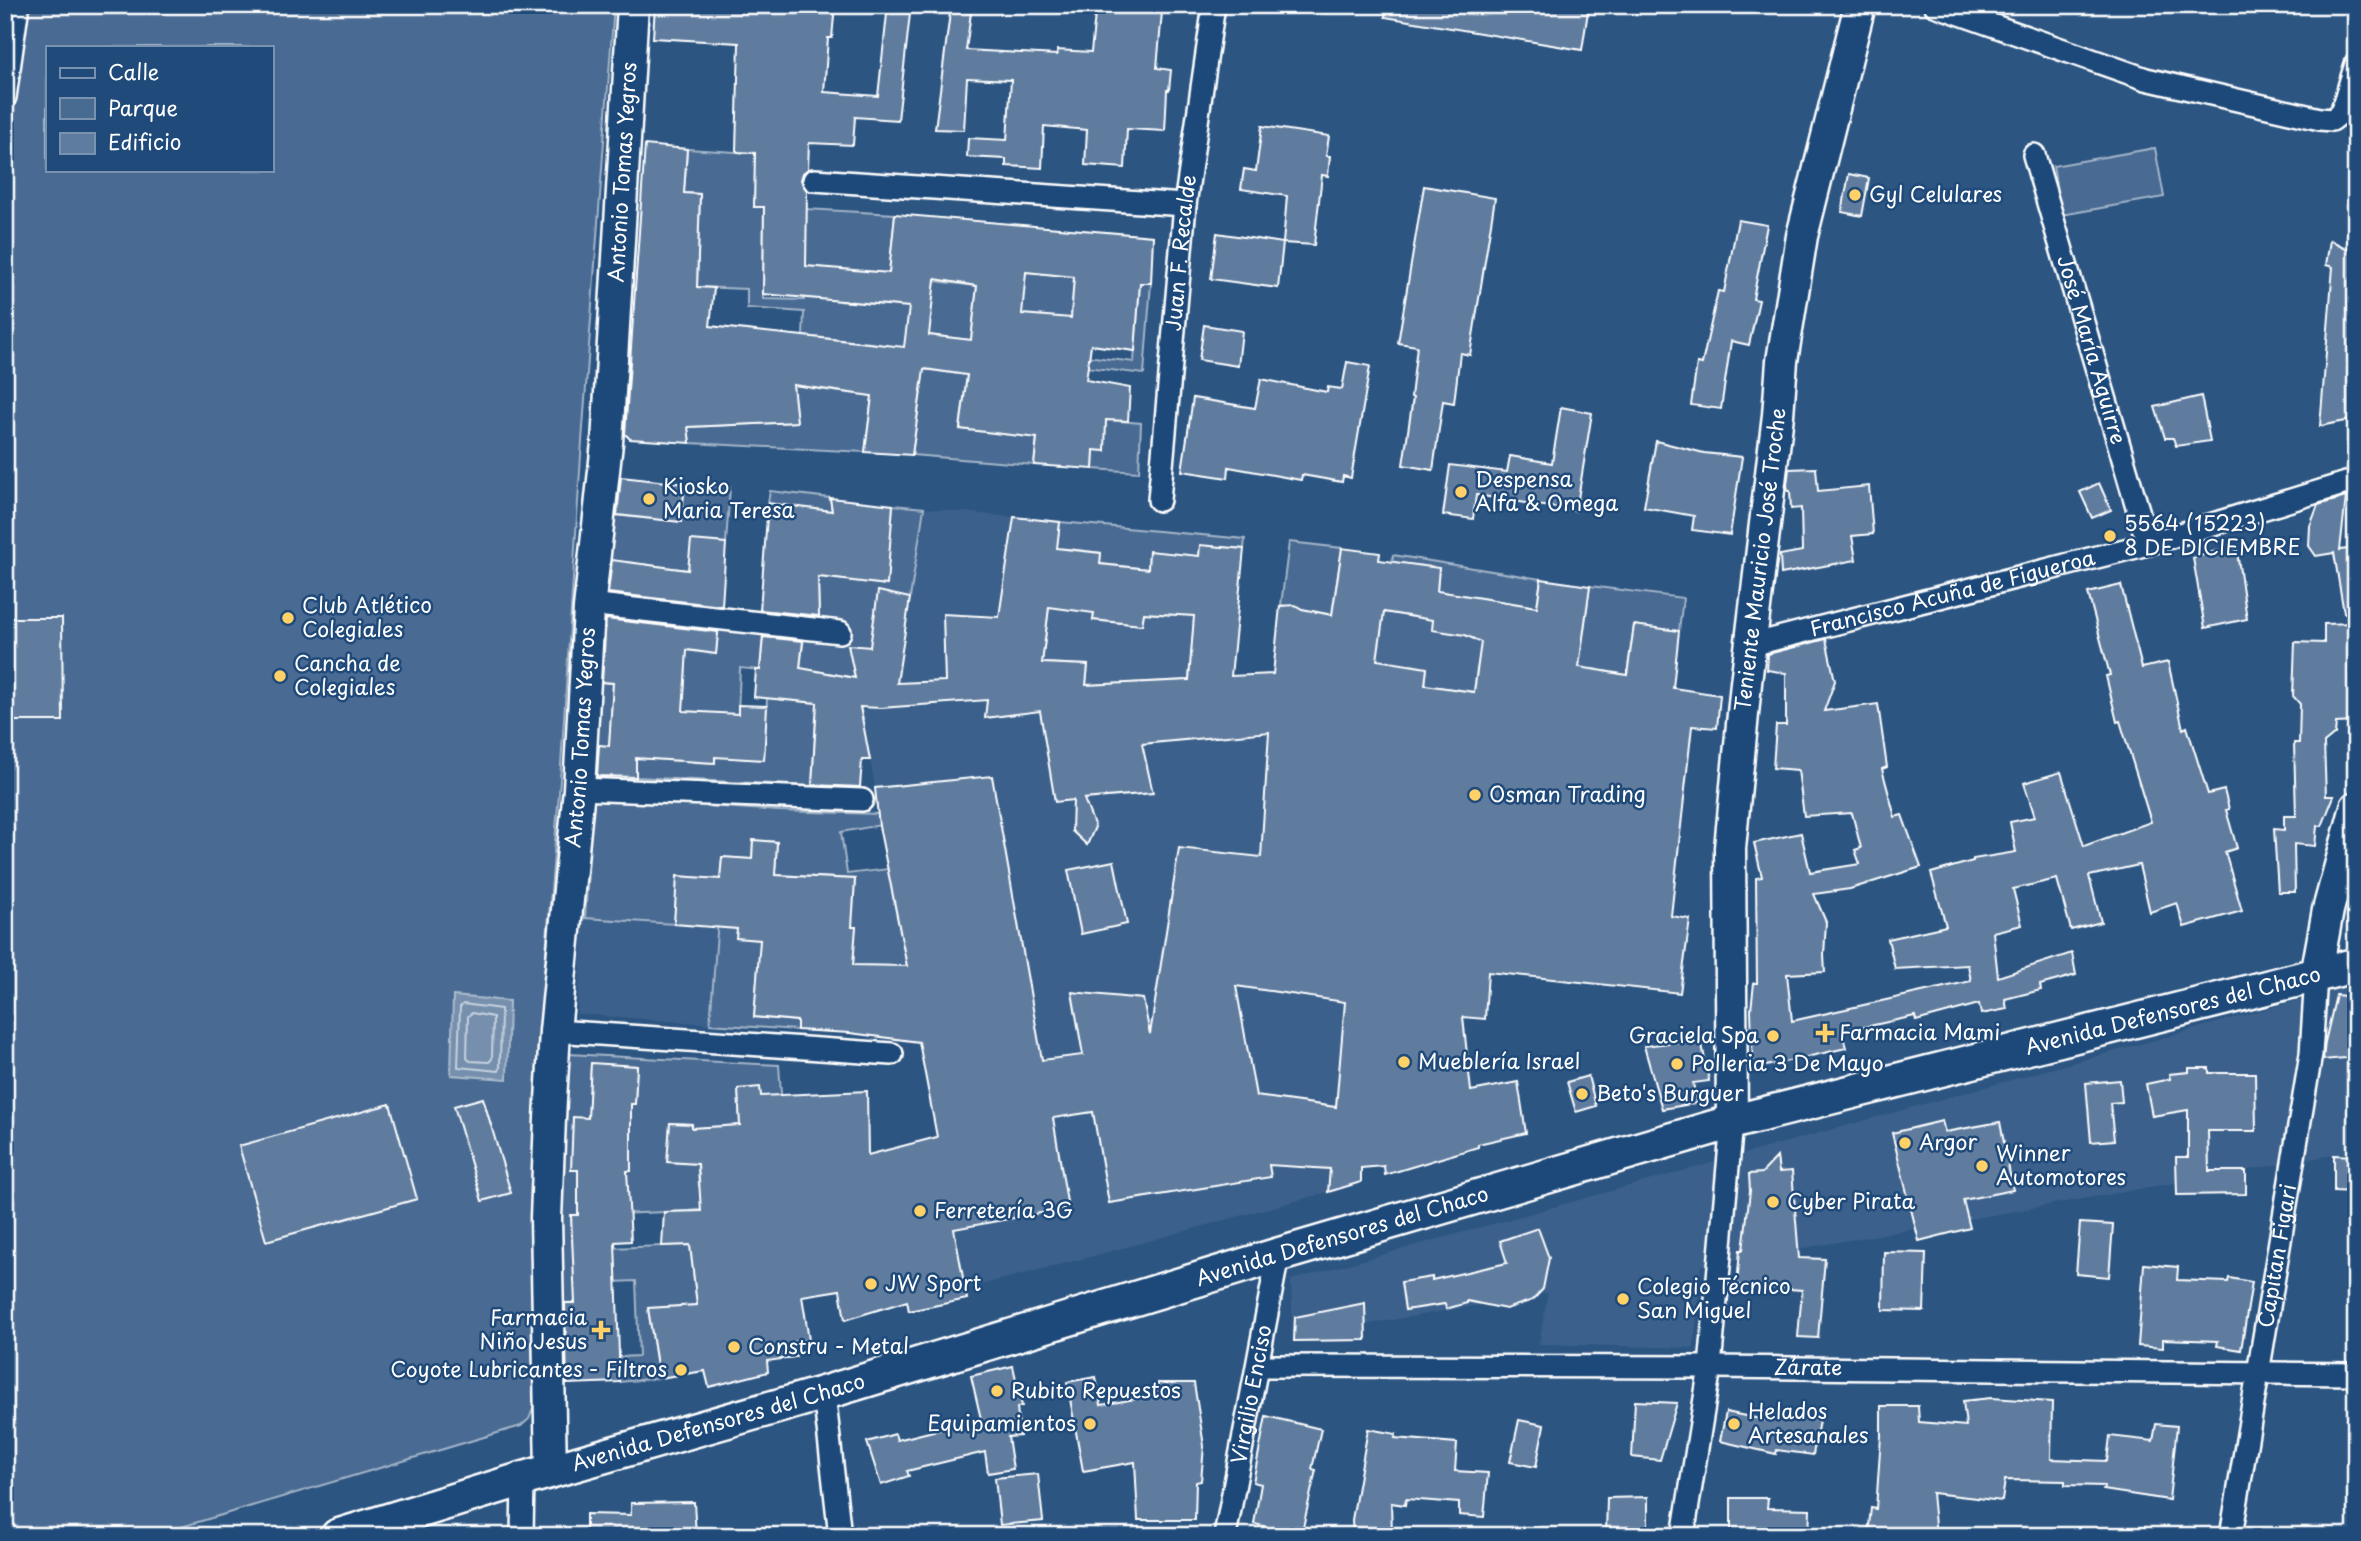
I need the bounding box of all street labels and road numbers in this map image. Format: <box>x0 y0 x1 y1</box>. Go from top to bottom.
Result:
street label: Antonio Tomas Yegros <box>599 61 644 283</box>
street label: Juan F. Recalde <box>1156 172 1203 332</box>
street label: José María Aguirre <box>2050 251 2136 448</box>
street label: Teniente Mauricio José Troche <box>1725 407 1792 713</box>
street label: Francisco Acuña de Figueroa <box>1806 540 2099 643</box>
street label: Antonio Tomas Yegros <box>555 626 602 849</box>
street label: Avenida Defensores del Chaco <box>2021 957 2324 1062</box>
street label: Avenida Defensores del Chaco <box>1191 1176 1492 1293</box>
street label: Capitan Figari <box>2248 1181 2303 1330</box>
street label: Virgilio Enciso <box>1221 1322 1279 1466</box>
street label: Zárate <box>1774 1350 1842 1382</box>
street label: Avenida Defensores del Chaco <box>568 1363 868 1478</box>

